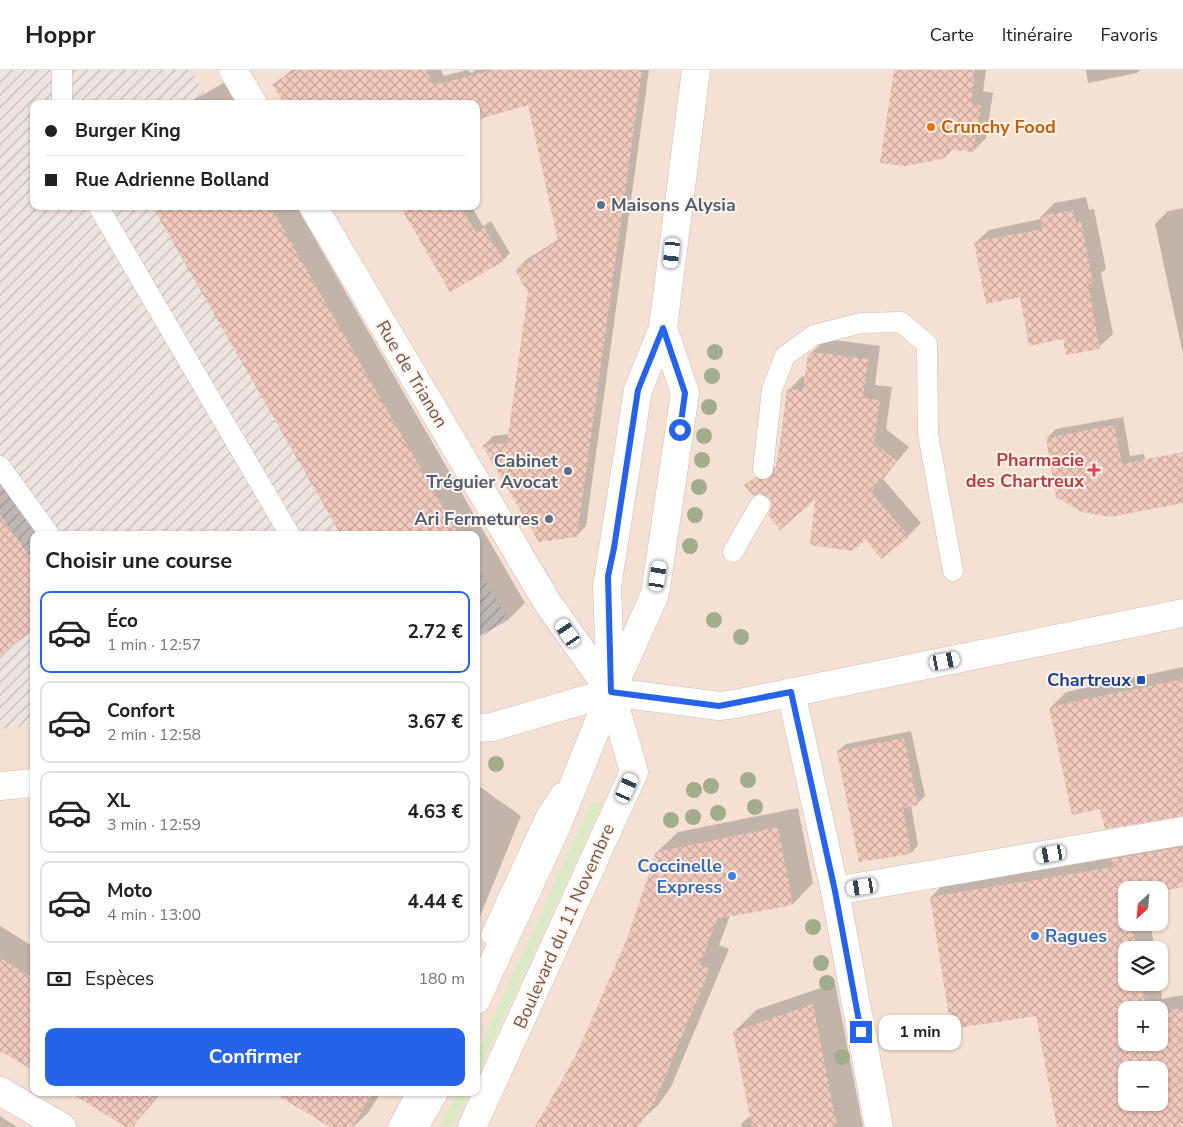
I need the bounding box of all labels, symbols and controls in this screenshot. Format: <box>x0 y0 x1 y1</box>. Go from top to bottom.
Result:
text: Hoppr <box>25 19 96 51</box>
text: Carte <box>930 23 974 47</box>
text: Itinéraire <box>1002 23 1073 47</box>
text: Favoris <box>1101 23 1158 47</box>
place label: Crunchy Food <box>941 115 1056 139</box>
text: Burger King <box>75 118 181 144</box>
marker: Crunchy Food <box>925 121 937 133</box>
text: Rue Adrienne Bolland <box>75 167 269 193</box>
place label: Maisons Alysia <box>611 193 736 217</box>
marker: Maisons Alysia <box>595 199 607 211</box>
car <box>662 237 681 269</box>
street label: Rue de Trianon <box>371 316 453 432</box>
route start <box>669 419 691 441</box>
place label: Pharmacie des Chartreux <box>966 448 1084 493</box>
place label: Cabinet Tréguier Avocat <box>426 449 558 494</box>
marker: Pharmacie des Chartreux <box>1088 464 1100 476</box>
marker: Cabinet Tréguier Avocat <box>562 465 574 477</box>
place label: Ari Fermetures <box>414 507 539 531</box>
marker: Ari Fermetures <box>543 513 555 525</box>
text: Choisir une course <box>45 546 232 576</box>
car <box>648 560 667 592</box>
text: Éco <box>107 608 138 634</box>
icon: car <box>47 610 92 655</box>
car <box>553 616 582 650</box>
text: 2.72 € <box>408 619 463 645</box>
text: 1 min · 12:57 <box>107 634 201 656</box>
car <box>928 651 961 671</box>
place label: Chartreux <box>1047 668 1131 692</box>
marker: Chartreux <box>1135 674 1147 686</box>
text: Confort <box>107 698 174 724</box>
icon: car <box>47 700 92 745</box>
text: 3.67 € <box>408 709 463 735</box>
text: 2 min · 12:58 <box>107 724 201 746</box>
car <box>614 771 639 805</box>
text: XL <box>107 788 130 814</box>
icon: car <box>47 790 92 835</box>
text: 4.63 € <box>408 799 463 825</box>
text: 3 min · 12:59 <box>107 814 201 836</box>
street label: Boulevard du 11 Novembre <box>508 820 620 1032</box>
car <box>1034 844 1067 864</box>
place label: Coccinelle Express <box>637 854 722 899</box>
marker: Coccinelle Express <box>726 870 738 882</box>
car <box>846 877 877 897</box>
text: Moto <box>107 878 153 904</box>
icon: car <box>47 880 92 925</box>
north arrow <box>1118 881 1168 931</box>
map controls <box>1118 881 1168 1111</box>
text: 4.44 € <box>408 889 463 915</box>
text: 4 min · 13:00 <box>107 904 201 926</box>
place label: Ragues <box>1045 924 1107 948</box>
marker: Ragues <box>1029 930 1041 942</box>
button: layers <box>1118 941 1168 991</box>
icon: cash <box>45 965 73 993</box>
text: Espèces <box>85 966 154 992</box>
text: 180 m <box>418 968 465 990</box>
button: + <box>1118 1001 1168 1051</box>
callout: 1 min <box>878 1014 961 1050</box>
route end <box>850 1021 872 1043</box>
text: 1 min <box>899 1021 941 1043</box>
button: Confirmer <box>45 1028 465 1086</box>
button: − <box>1118 1061 1168 1111</box>

